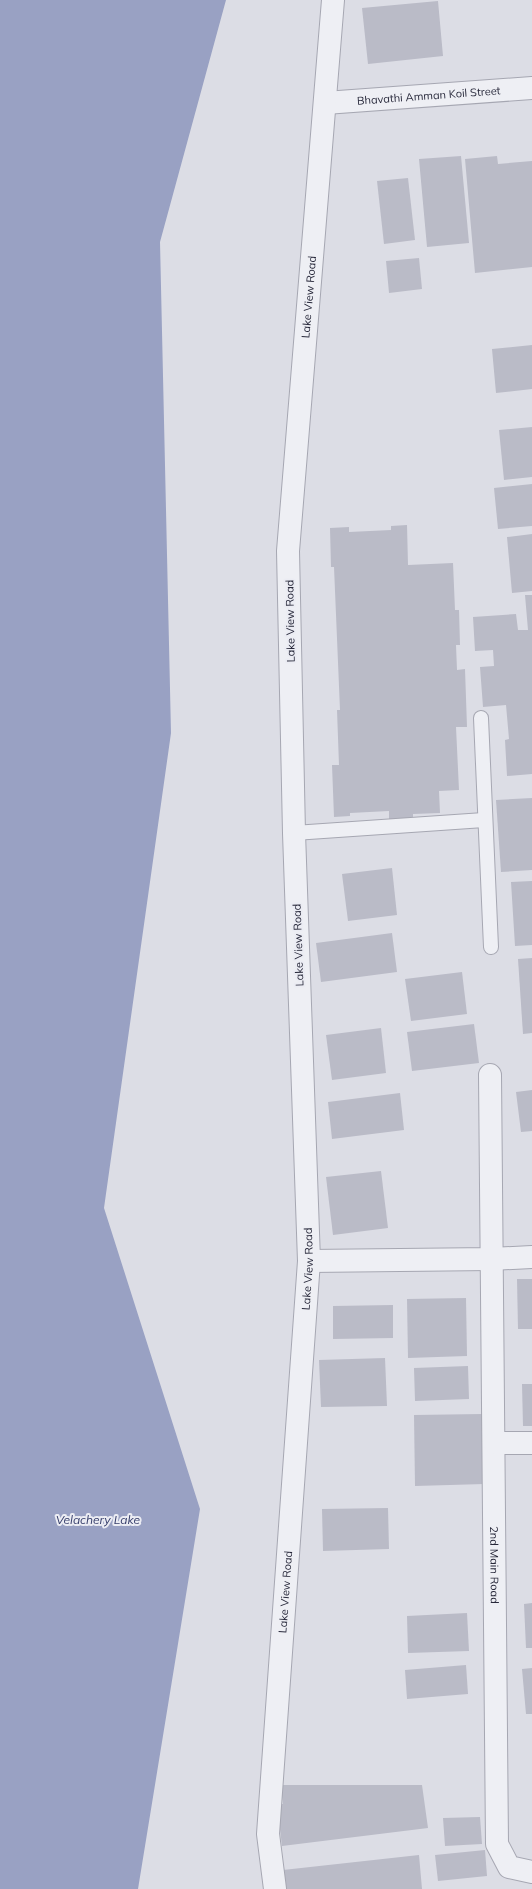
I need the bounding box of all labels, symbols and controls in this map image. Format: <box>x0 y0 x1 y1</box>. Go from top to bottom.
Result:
street label: Bhavathi Amman Koil Street <box>357 83 501 108</box>
street label: Lake View Road <box>298 255 319 339</box>
street label: Lake View Road <box>282 580 298 662</box>
street label: Lake View Road <box>290 903 306 987</box>
street label: Lake View Road <box>299 1227 316 1311</box>
water label: Velachery Lake <box>56 1512 141 1527</box>
street label: 2nd Main Road <box>487 1526 502 1604</box>
street label: Lake View Road <box>275 1550 295 1634</box>

